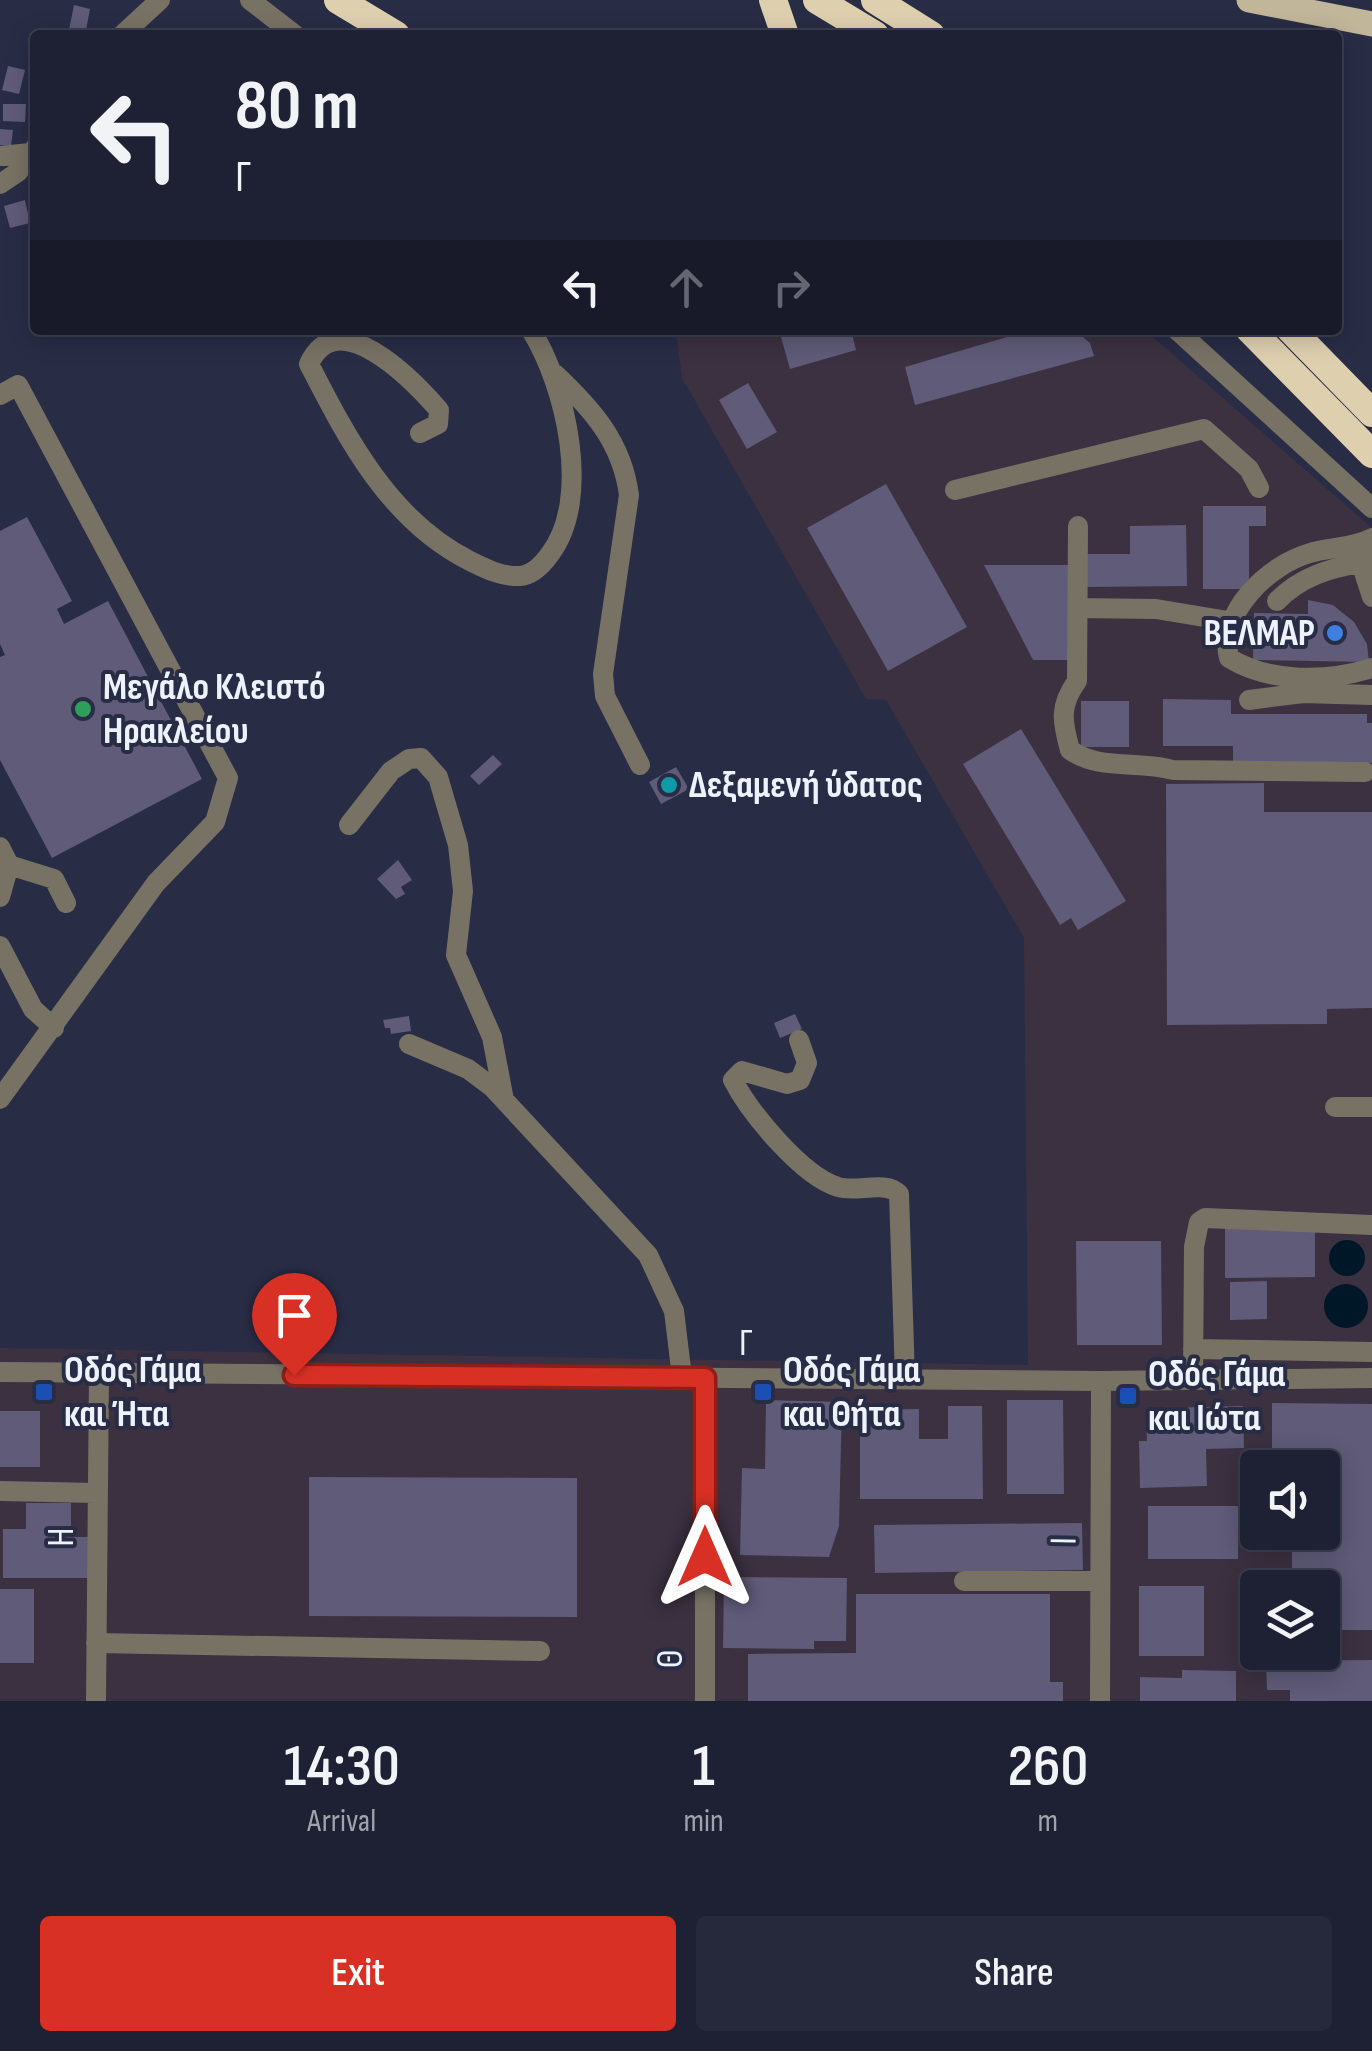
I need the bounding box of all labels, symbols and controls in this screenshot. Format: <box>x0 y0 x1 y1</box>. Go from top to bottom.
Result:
text: 80 m <box>235 65 359 149</box>
icon: left <box>70 70 200 200</box>
text: Γ <box>235 150 251 205</box>
icon: left <box>554 260 609 315</box>
icon: ahead <box>659 260 714 315</box>
icon: right <box>764 260 819 315</box>
place label: ΒΕΛΜΑΡ <box>1203 611 1315 656</box>
marker: ΒΕΛΜΑΡ <box>1324 622 1346 644</box>
place label: Μεγάλο Κλειστό Ηρακλείου <box>103 665 325 754</box>
marker: Μεγάλο Κλειστό Ηρακλείου <box>72 698 94 720</box>
place label: Δεξαμενή ύδατος <box>689 763 923 808</box>
marker: Δεξαμενή ύδατος <box>658 774 680 796</box>
pin <box>252 1273 337 1376</box>
icon: arrive <box>267 1288 322 1343</box>
street label: Γ <box>739 1321 753 1366</box>
place label: Οδός Γάμα και Ήτα <box>64 1348 202 1437</box>
place label: Οδός Γάμα και Θήτα <box>783 1348 921 1437</box>
place label: Οδός Γάμα και Ιώτα <box>1148 1352 1286 1441</box>
marker: Οδός Γάμα και Ήτα <box>33 1381 55 1403</box>
marker: Οδός Γάμα και Θήτα <box>752 1381 774 1403</box>
marker: Οδός Γάμα και Ιώτα <box>1117 1385 1139 1407</box>
map controls <box>1240 1450 1340 1670</box>
button: sound <box>1240 1450 1340 1550</box>
position arrow <box>653 1505 757 1609</box>
street label: Η <box>39 1527 84 1547</box>
street label: Ι <box>1041 1537 1087 1545</box>
button: layers <box>1240 1570 1340 1670</box>
street label: Θ <box>648 1650 693 1668</box>
text: 14:30 <box>284 1731 400 1803</box>
text: 1 <box>692 1731 715 1803</box>
text: 260 <box>1007 1731 1088 1803</box>
text: Arrival <box>307 1802 376 1841</box>
text: min <box>683 1802 724 1841</box>
text: m <box>1038 1802 1058 1841</box>
button: Exit <box>40 1916 676 2031</box>
button: Share <box>696 1916 1332 2031</box>

